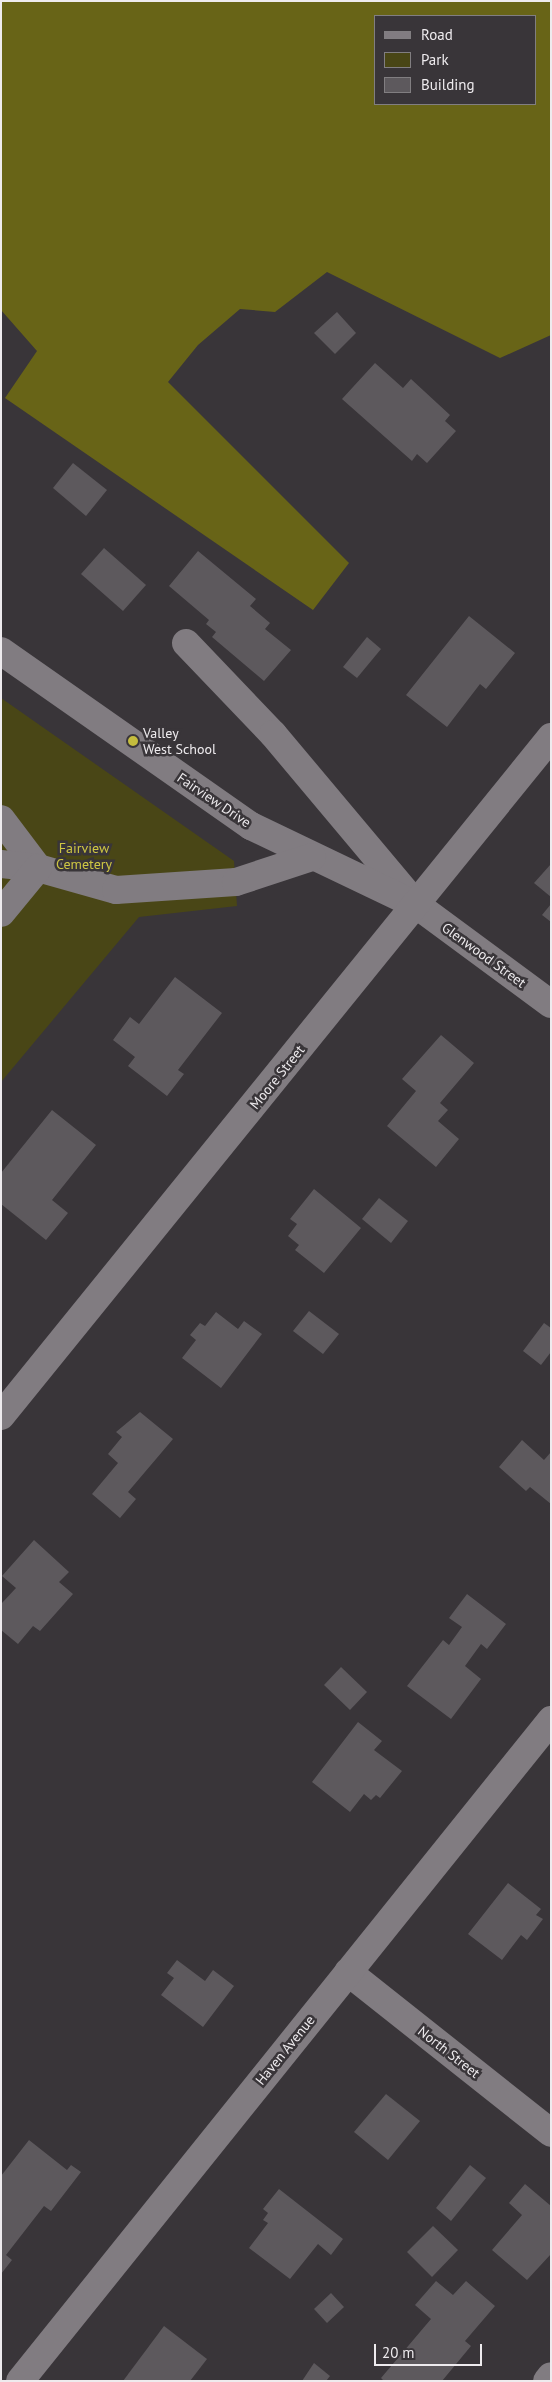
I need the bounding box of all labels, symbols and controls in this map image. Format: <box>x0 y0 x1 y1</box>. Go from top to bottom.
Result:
legend <box>374 15 537 105</box>
text: Road <box>421 25 453 44</box>
text: Park <box>421 50 449 69</box>
text: Building <box>421 75 475 94</box>
place label: Valley West School <box>143 725 216 758</box>
marker: Valley West School <box>127 735 139 747</box>
street label: Fairview Drive <box>174 769 254 831</box>
park label: Fairview Cemetery <box>56 840 112 872</box>
street label: Glenwood Street <box>439 919 529 991</box>
street label: Moore Street <box>246 1042 308 1112</box>
street label: Haven Avenue <box>252 2012 318 2088</box>
street label: North Street <box>415 2023 483 2081</box>
scale bar <box>377 2334 484 2366</box>
text: 20 m <box>382 2343 415 2362</box>

